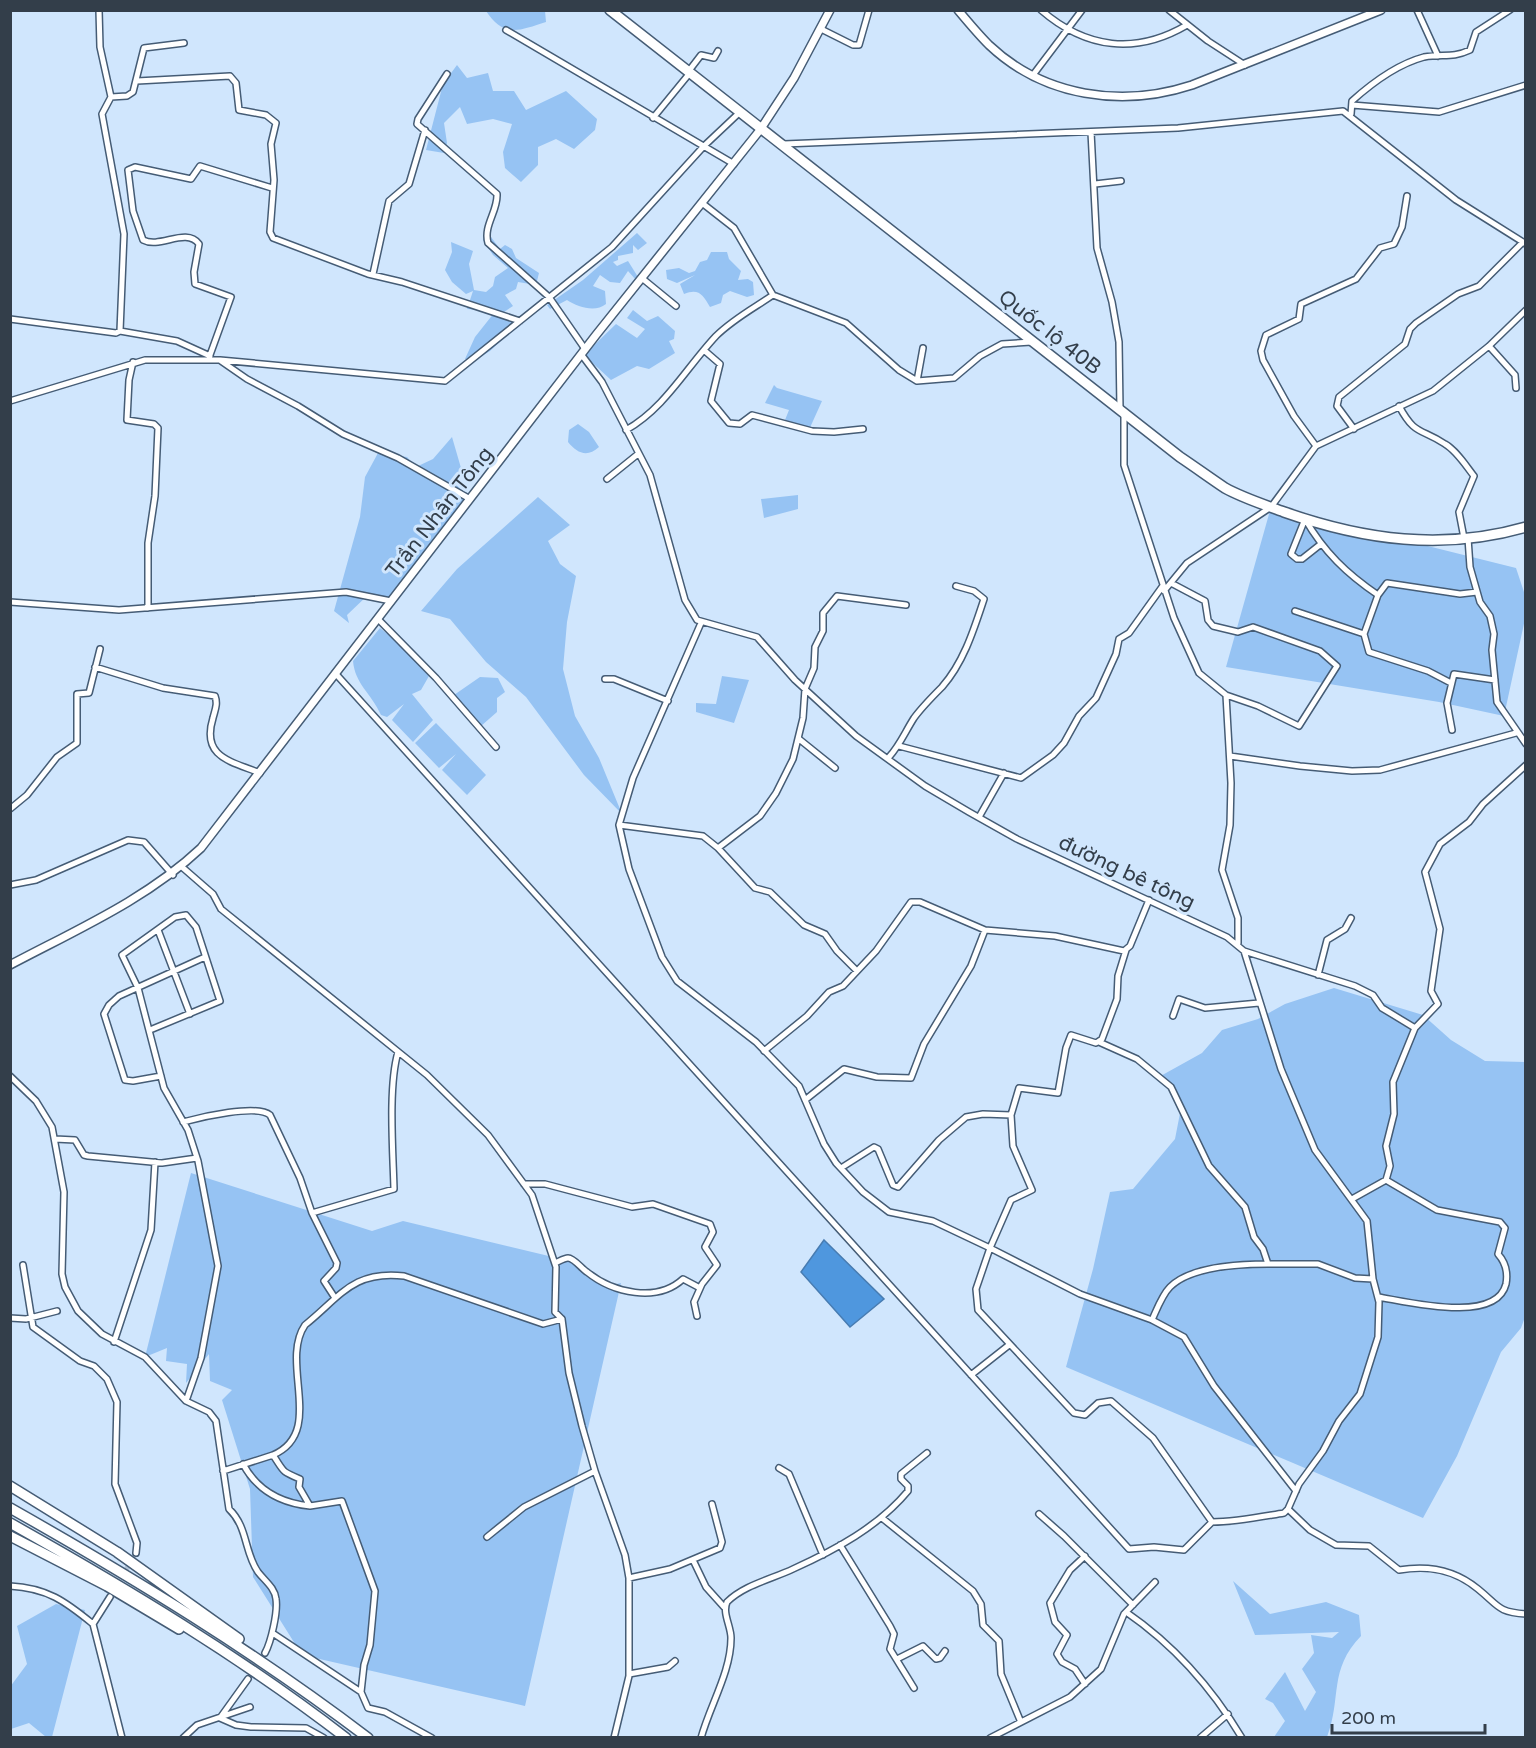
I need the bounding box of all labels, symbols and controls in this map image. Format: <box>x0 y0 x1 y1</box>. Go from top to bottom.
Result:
street label: Quốc lộ 40B <box>993 285 1106 380</box>
street label: Trần Nhân Tông <box>380 442 498 583</box>
street label: đường bê tông <box>1054 830 1199 915</box>
scale bar <box>1332 1697 1485 1735</box>
text: 200 m <box>1341 1707 1396 1729</box>

